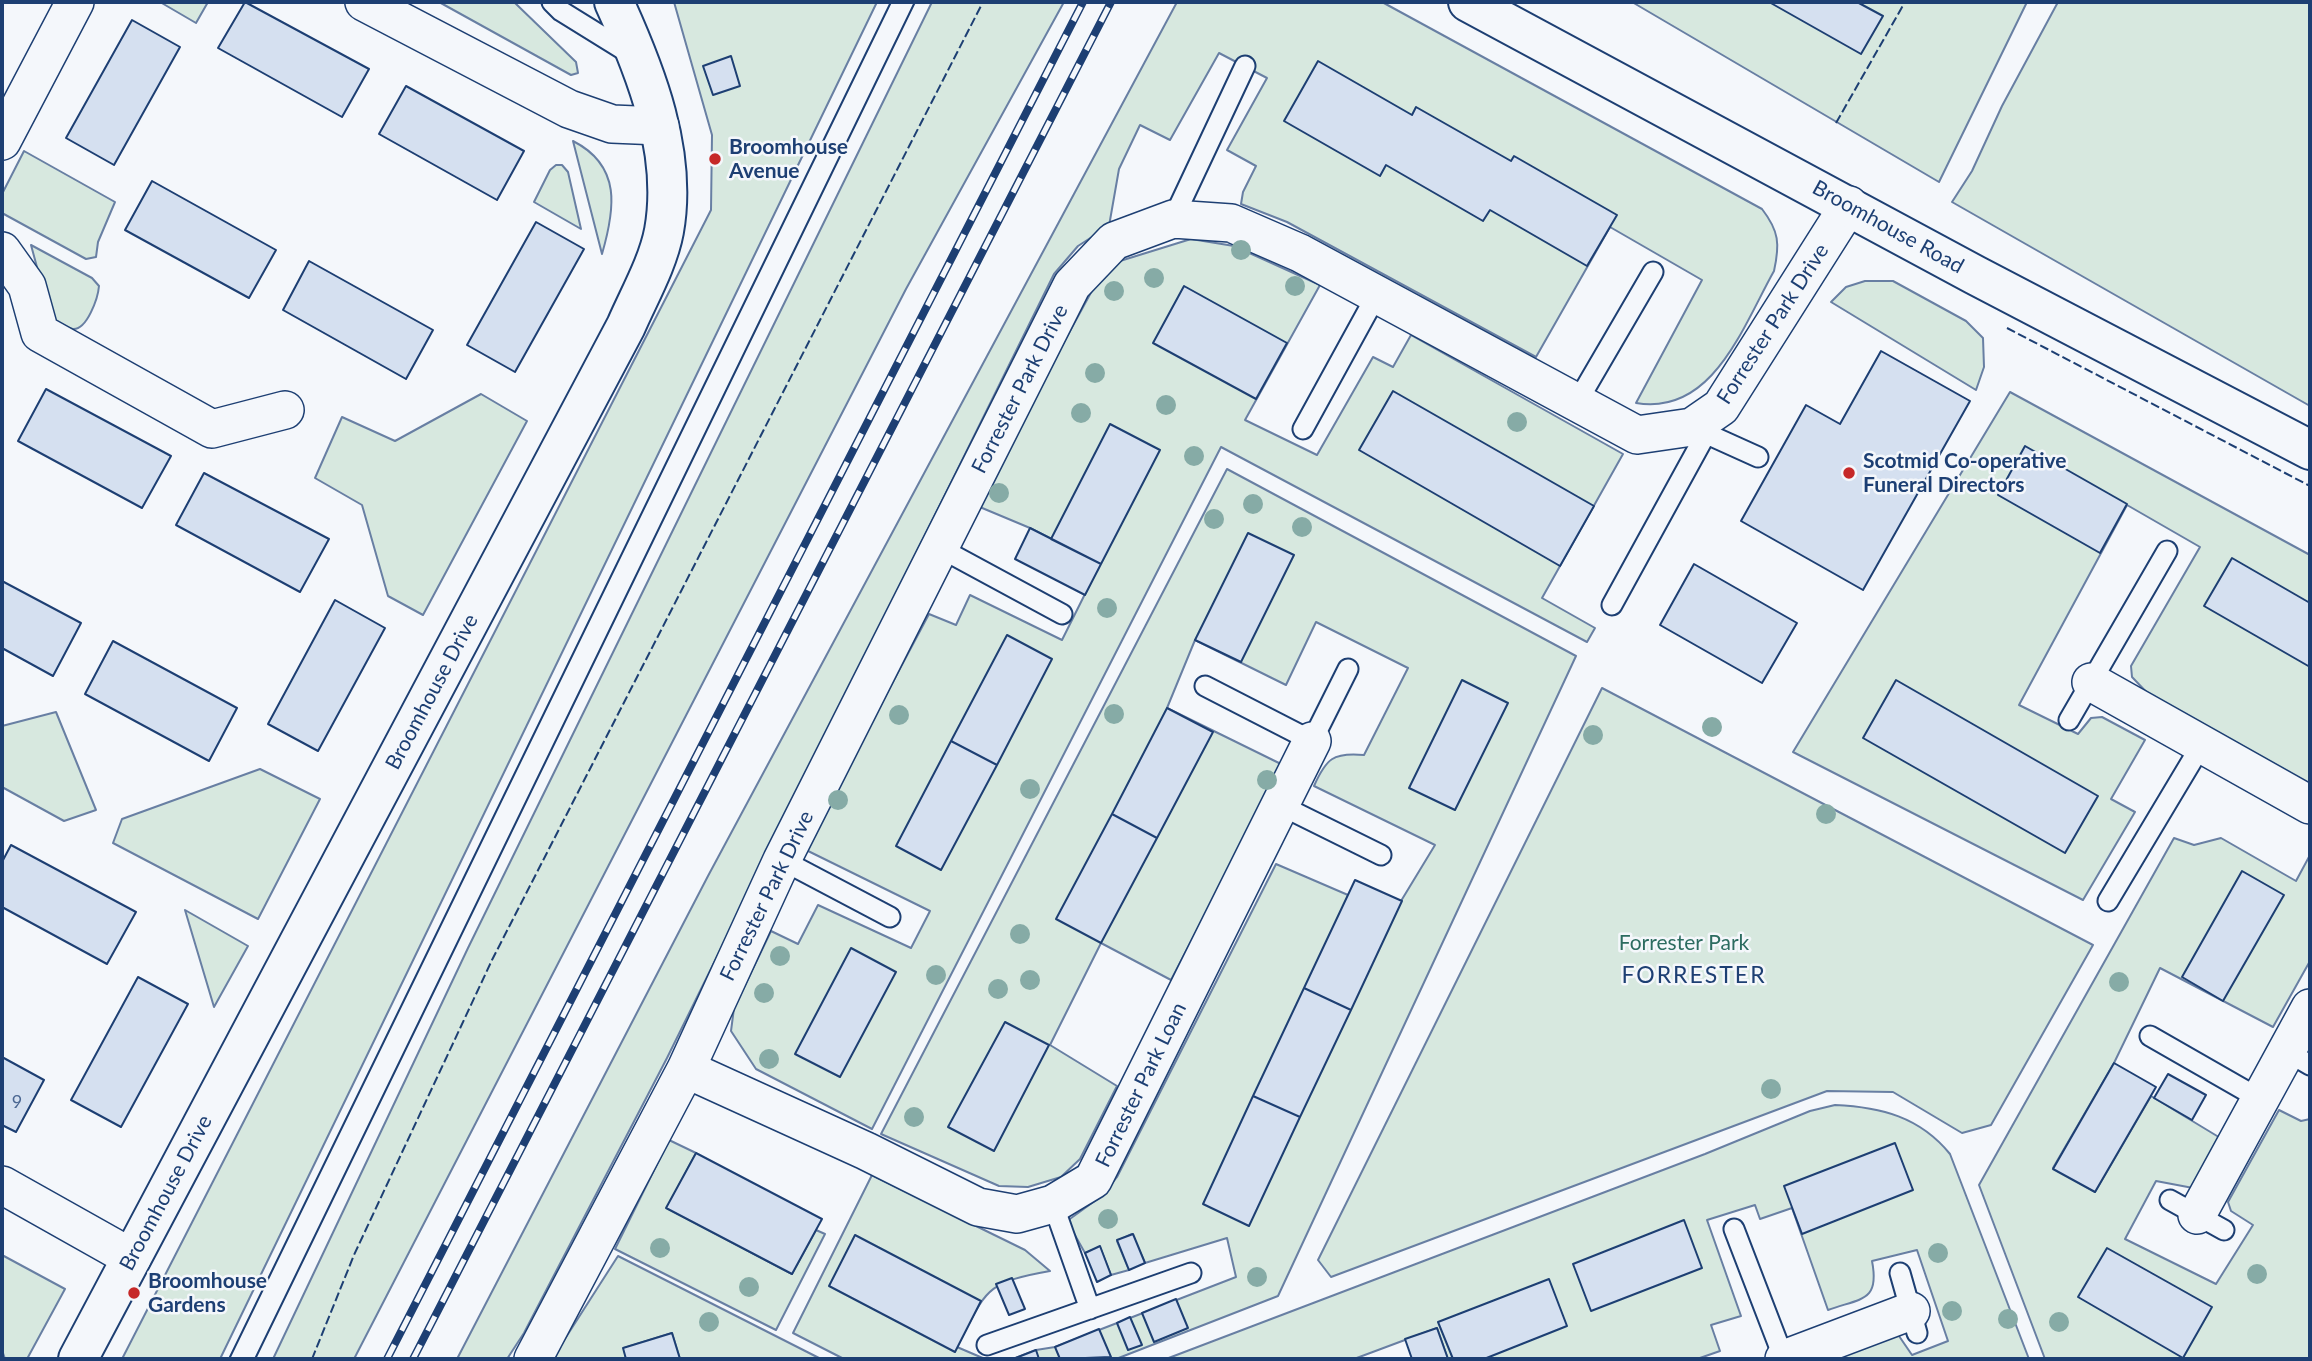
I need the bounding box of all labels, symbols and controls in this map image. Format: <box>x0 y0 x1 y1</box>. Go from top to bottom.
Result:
place label: Broomhouse Avenue <box>729 134 848 184</box>
marker: Broomhouse Avenue <box>707 151 723 167</box>
street label: Broomhouse Road <box>1808 175 1968 279</box>
street label: Forrester Park Drive <box>1712 239 1834 409</box>
street label: Forrester Park Drive <box>967 300 1073 478</box>
place label: Scotmid Co-operative Funeral Directors <box>1863 448 2066 498</box>
marker: Scotmid Co-operative Funeral Directors <box>1841 465 1857 481</box>
street label: Broomhouse Drive <box>380 610 484 774</box>
street label: Forrester Park Drive <box>715 807 819 985</box>
park label: Forrester Park <box>1619 930 1749 956</box>
district label: FORRESTER <box>1623 962 1765 990</box>
street label: Forrester Park Loan <box>1090 999 1192 1171</box>
house number: 9 <box>12 1091 22 1113</box>
street label: Broomhouse Drive <box>114 1111 218 1275</box>
place label: Broomhouse Gardens <box>148 1268 267 1318</box>
marker: Broomhouse Gardens <box>126 1285 142 1301</box>

